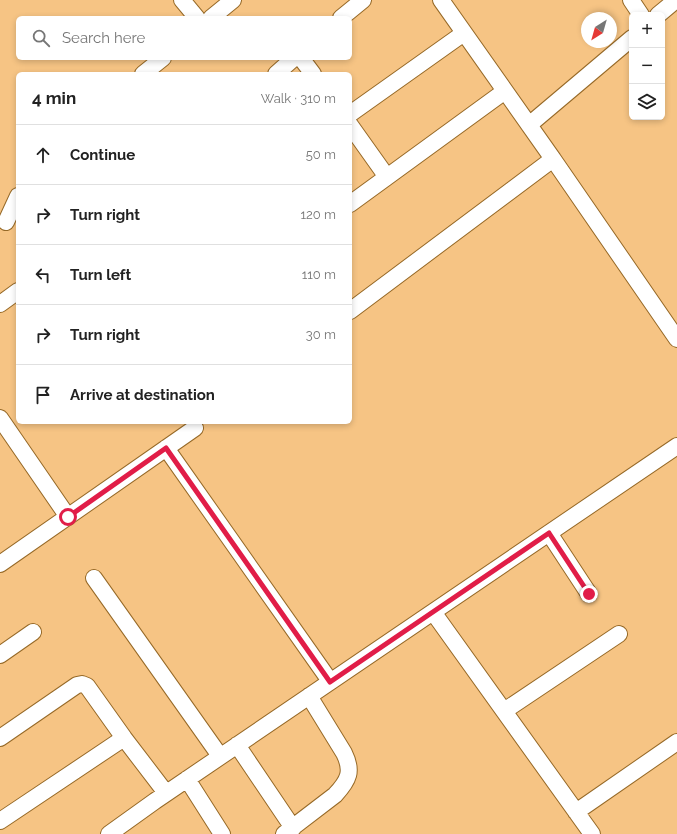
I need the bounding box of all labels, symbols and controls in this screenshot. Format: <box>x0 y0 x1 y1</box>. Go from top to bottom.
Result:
north arrow <box>581 12 617 48</box>
map controls <box>629 12 665 120</box>
button: + <box>629 12 665 48</box>
search box <box>16 16 352 60</box>
icon: search <box>30 27 52 49</box>
text: Search here <box>62 29 145 47</box>
button: − <box>629 48 665 84</box>
button: layers <box>629 84 665 120</box>
text: 4 min <box>32 88 76 108</box>
text: Walk · 310 m <box>261 91 336 106</box>
icon: ahead <box>32 144 54 166</box>
text: Continue <box>70 146 135 164</box>
text: 50 m <box>306 147 336 162</box>
icon: right <box>32 204 54 226</box>
text: Turn right <box>70 206 140 224</box>
text: 120 m <box>300 207 336 222</box>
icon: left <box>32 264 54 286</box>
text: Turn left <box>70 266 131 284</box>
text: 110 m <box>302 267 336 282</box>
icon: right <box>32 324 54 346</box>
text: Turn right <box>70 326 140 344</box>
text: 30 m <box>306 327 336 342</box>
icon: arrive <box>32 384 54 406</box>
text: Arrive at destination <box>70 386 215 404</box>
route start <box>59 508 77 526</box>
route end <box>580 585 598 603</box>

